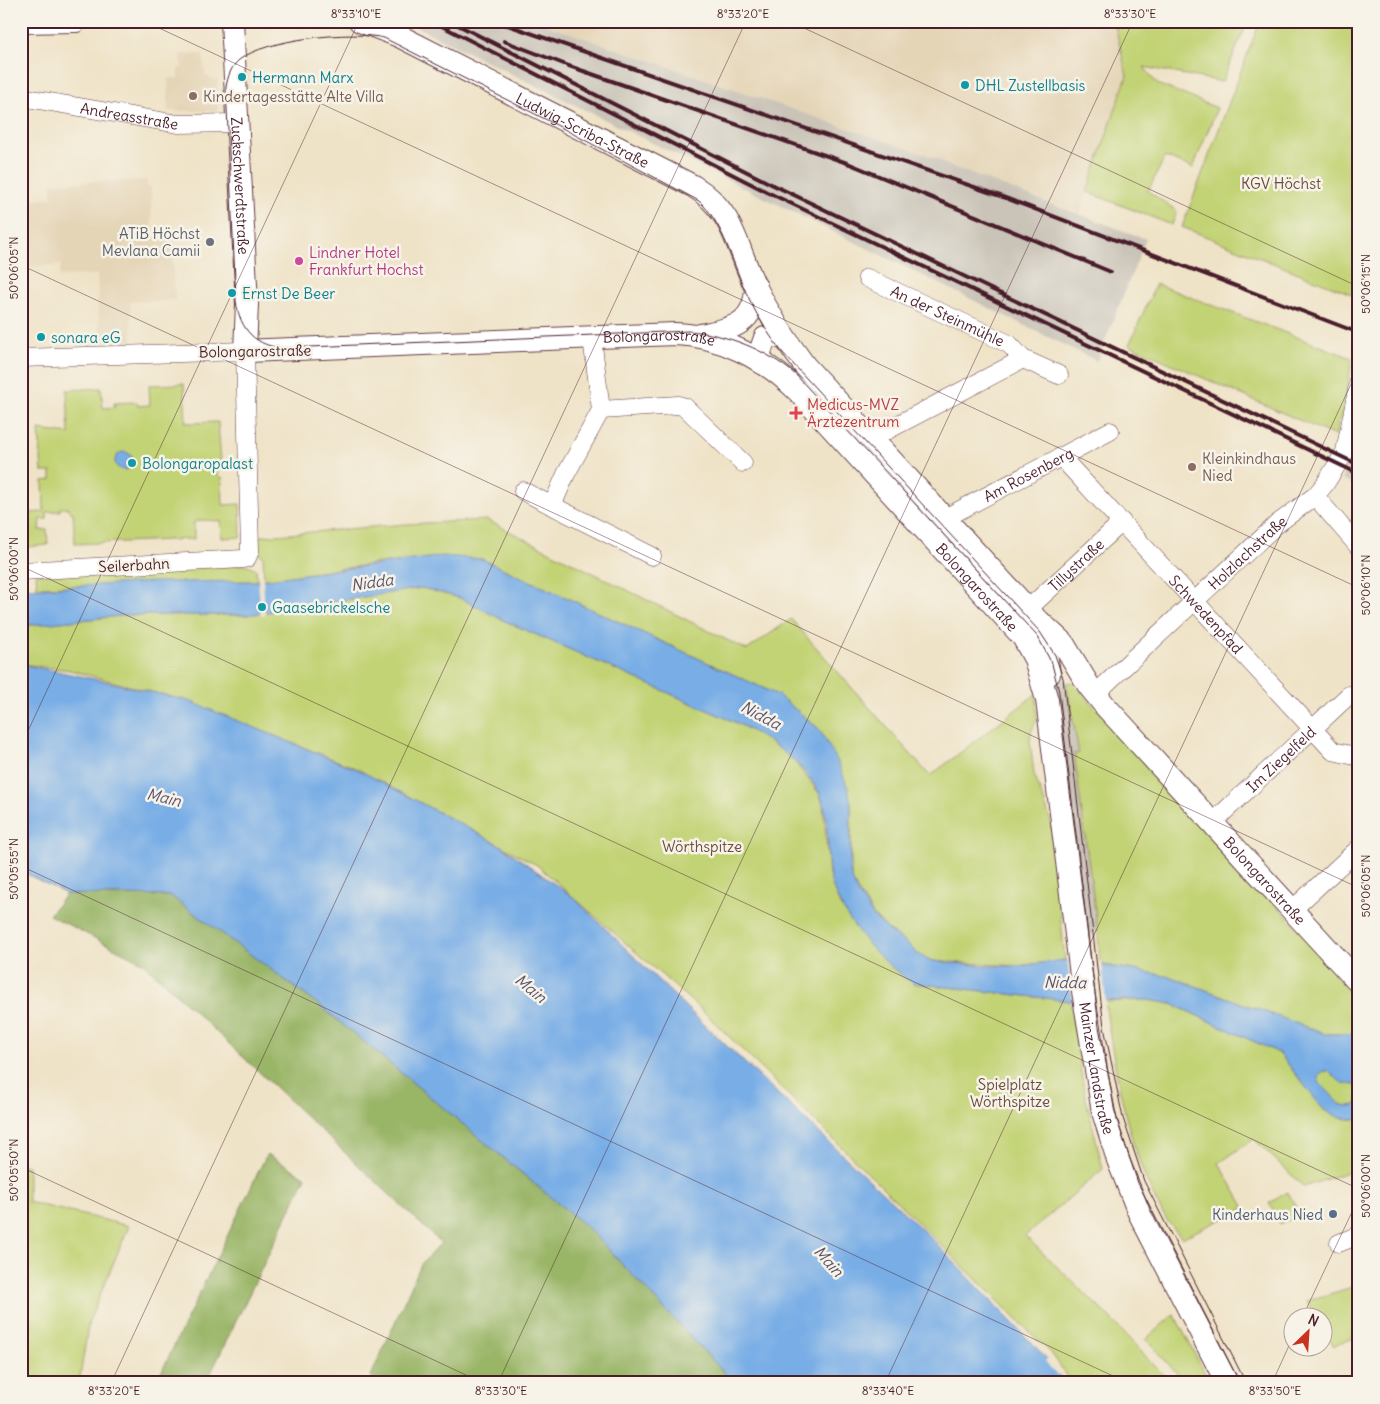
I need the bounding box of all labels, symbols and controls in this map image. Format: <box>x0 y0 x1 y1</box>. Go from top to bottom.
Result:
text: 8°33'10"E <box>331 6 381 21</box>
text: 8°33'20"E <box>717 6 769 21</box>
text: 8°33'30"E <box>1104 6 1156 21</box>
place label: Hermann Marx <box>252 68 354 87</box>
marker: Hermann Marx <box>236 71 248 83</box>
place label: DHL Zustellbasis <box>975 76 1086 95</box>
marker: DHL Zustellbasis <box>959 79 971 91</box>
place label: Kindertagesstätte Alte Villa <box>203 87 384 106</box>
street label: Ludwig-Scriba-Straße <box>513 88 653 172</box>
marker: Kindertagesstätte Alte Villa <box>187 90 199 102</box>
street label: Andreasstraße <box>79 98 180 133</box>
street label: Zuckschwerdtstraße <box>228 117 254 255</box>
park label: KGV Höchst <box>1241 174 1321 193</box>
place label: ATiB Höchst Mevlana Camii <box>102 224 200 260</box>
text: 50°06'05"N <box>6 236 21 300</box>
marker: ATiB Höchst Mevlana Camii <box>204 236 216 248</box>
place label: Lindner Hotel Frankfurt Hochst <box>309 243 424 279</box>
text: 50°06'15"N <box>1358 254 1373 314</box>
marker: Lindner Hotel Frankfurt Hochst <box>293 255 305 267</box>
street label: An der Steinmühle <box>888 281 1008 350</box>
place label: Ernst De Beer <box>242 284 335 303</box>
marker: Ernst De Beer <box>226 287 238 299</box>
street label: Bolongarostraße <box>602 324 718 350</box>
place label: sonara eG <box>51 328 121 347</box>
marker: sonara eG <box>35 331 47 343</box>
street label: Bolongarostraße <box>198 341 312 361</box>
place label: Medicus-MVZ Ärztezentrum <box>807 395 900 431</box>
marker: Medicus-MVZ Ärztezentrum <box>789 406 803 420</box>
street label: Am Rosenberg <box>980 443 1076 506</box>
place label: Kleinkindhaus Nied <box>1202 449 1296 485</box>
place label: Bolongaropalast <box>142 454 253 473</box>
marker: Bolongaropalast <box>126 457 138 469</box>
marker: Kleinkindhaus Nied <box>1186 461 1198 473</box>
street label: Holzlachstraße <box>1204 511 1290 593</box>
street label: Tillystraße <box>1044 534 1108 595</box>
text: 50°06'00"N <box>6 537 21 601</box>
street label: Bolongarostraße <box>932 539 1022 635</box>
street label: Seilerbahn <box>98 554 171 576</box>
text: 50°06'10"N <box>1358 555 1373 615</box>
water label: Nidda <box>350 569 395 595</box>
street label: Schwedenpfad <box>1165 571 1248 658</box>
place label: Gaasebrickelsche <box>272 598 390 617</box>
marker: Gaasebrickelsche <box>256 601 268 613</box>
water label: Nidda <box>738 696 785 734</box>
street label: Im Ziegelfeld <box>1242 722 1319 796</box>
water label: Main <box>145 783 184 811</box>
street label: Bolongarostraße <box>1220 832 1310 928</box>
park label: Wörthspitze <box>662 837 742 856</box>
text: 50°05'55"N <box>6 838 21 900</box>
text: 50°06'05"N <box>1358 854 1373 918</box>
water label: Main <box>511 969 551 1007</box>
water label: Nidda <box>1044 972 1087 992</box>
street label: Mainzer Landstraße <box>1075 1000 1119 1136</box>
park label: Spielplatz Wörthspitze <box>970 1075 1050 1111</box>
text: 50°05'50"N <box>6 1138 21 1202</box>
text: 50°06'00"N <box>1358 1154 1373 1218</box>
place label: Kinderhaus Nied <box>1212 1205 1323 1224</box>
marker: Kinderhaus Nied <box>1327 1208 1339 1220</box>
water label: Main <box>810 1241 849 1281</box>
north arrow <box>1282 1306 1332 1356</box>
text: N <box>1305 1310 1322 1330</box>
text: 8°33'20"E <box>88 1383 140 1398</box>
text: 8°33'30"E <box>475 1383 527 1398</box>
text: 8°33'40"E <box>862 1383 914 1398</box>
text: 8°33'50"E <box>1249 1383 1301 1398</box>

